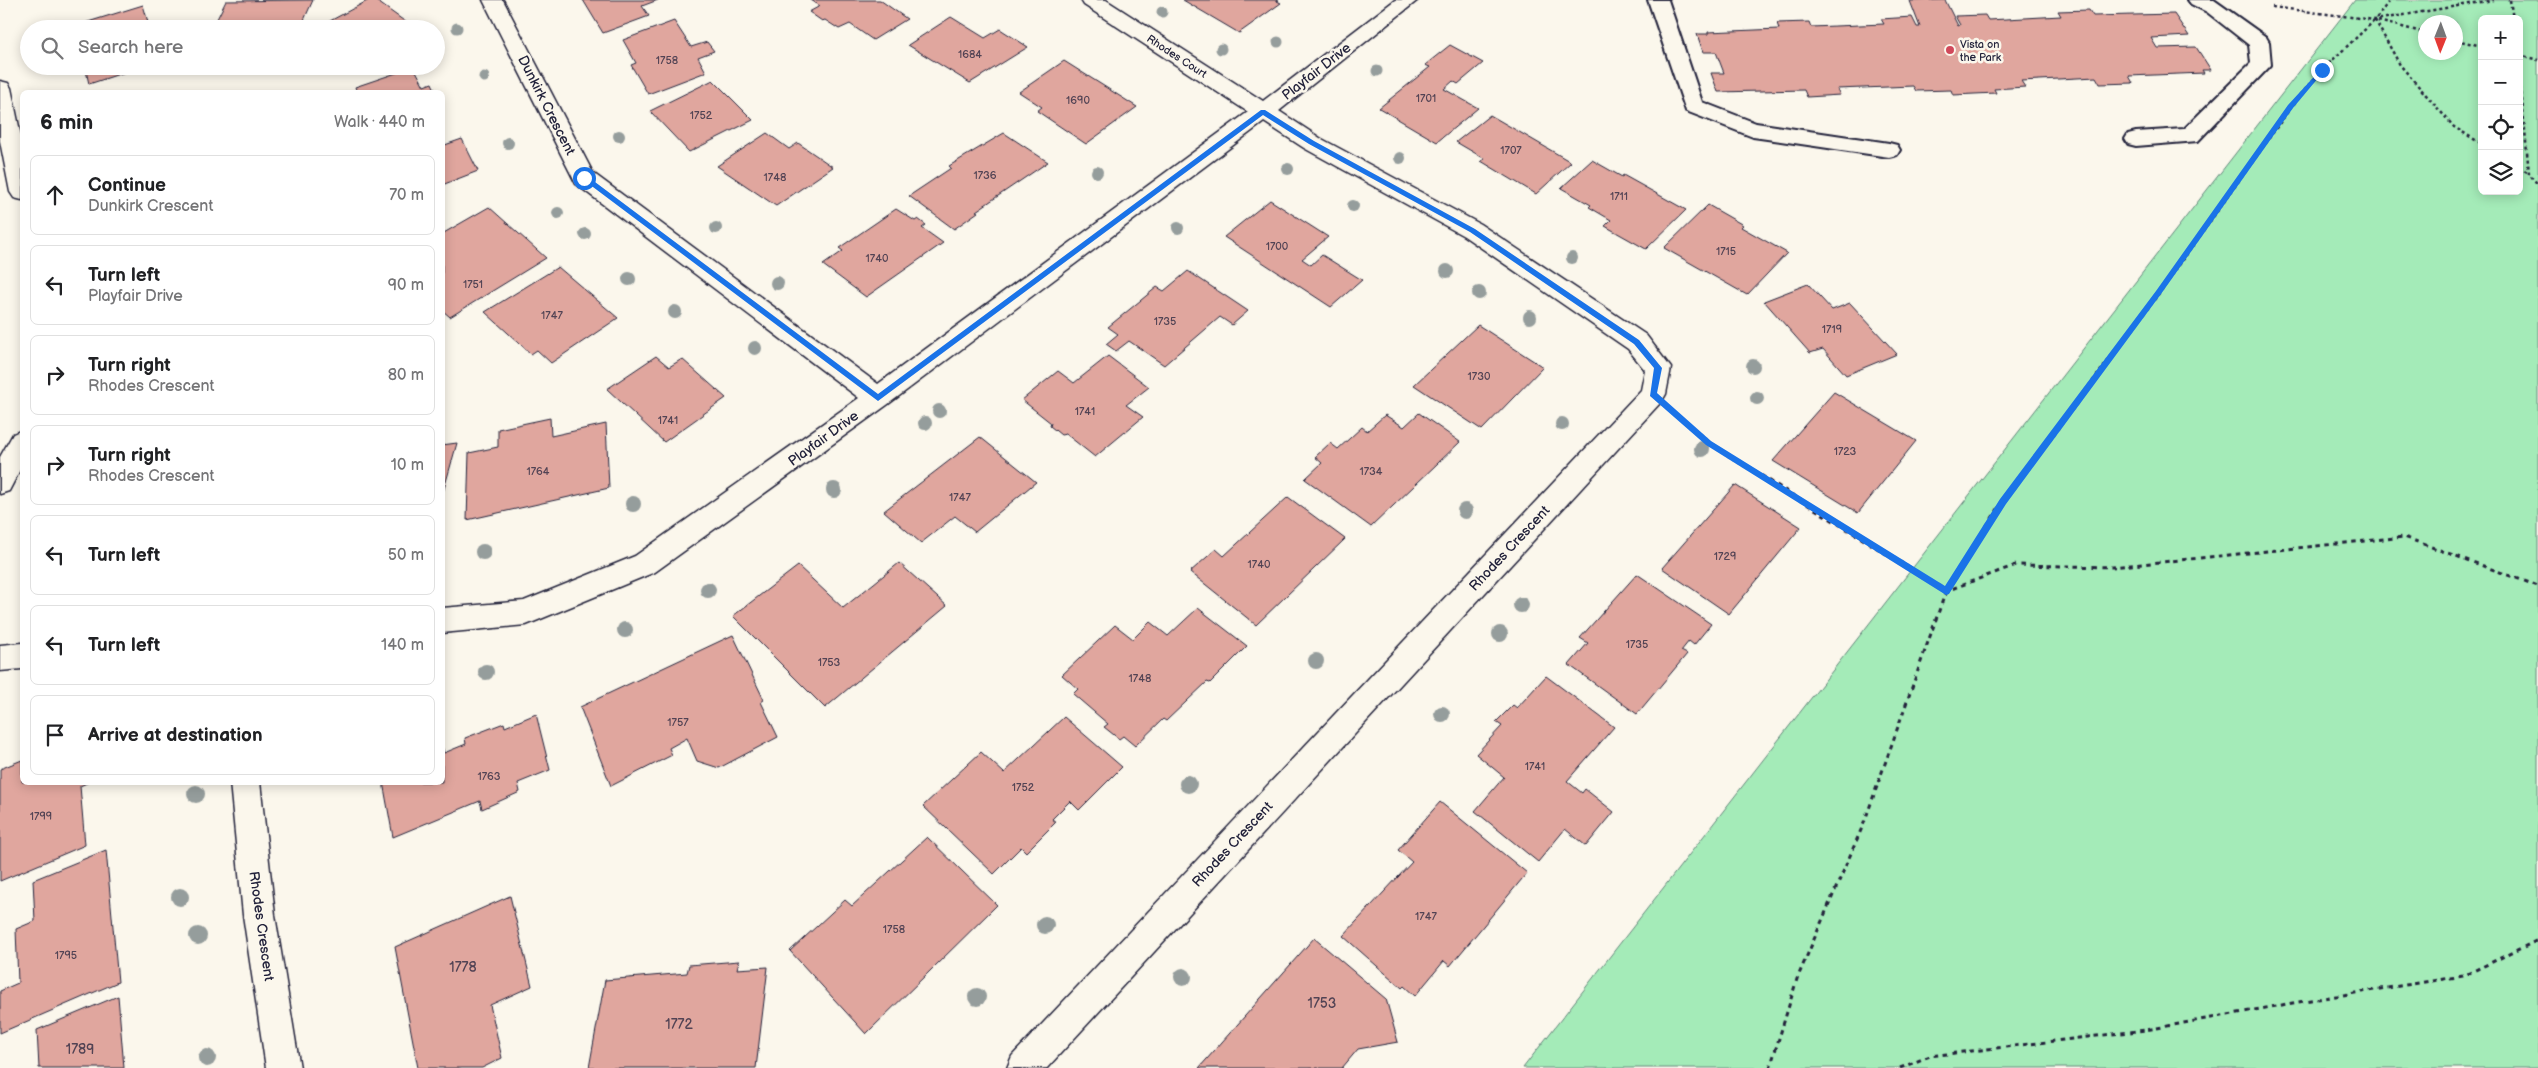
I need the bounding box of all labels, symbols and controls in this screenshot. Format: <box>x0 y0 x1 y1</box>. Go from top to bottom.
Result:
north arrow <box>2418 15 2463 60</box>
map controls <box>2478 15 2523 195</box>
button: + <box>2478 15 2523 60</box>
search box <box>20 20 445 75</box>
street label: Rhodes Court <box>1144 32 1210 81</box>
icon: search <box>38 34 66 62</box>
text: Search here <box>78 36 183 59</box>
place label: Vista on the Park <box>1960 38 2002 64</box>
street label: Playfair Drive <box>1278 39 1354 104</box>
marker: Vista on the Park <box>1944 44 1956 56</box>
house number: 1684 <box>958 48 982 61</box>
street label: Dunkirk Crescent <box>514 53 579 159</box>
house number: 1758 <box>656 54 678 67</box>
route end <box>2311 59 2334 82</box>
button: − <box>2478 60 2523 105</box>
house number: 1701 <box>1416 92 1436 105</box>
house number: 1690 <box>1066 94 1090 107</box>
button: locate <box>2478 105 2523 150</box>
house number: 1752 <box>690 109 713 122</box>
text: 6 min <box>40 110 93 135</box>
text: Walk · 440 m <box>334 113 425 132</box>
house number: 1707 <box>1500 144 1522 157</box>
button: layers <box>2478 150 2523 195</box>
route start <box>573 167 596 190</box>
house number: 1736 <box>973 169 997 182</box>
house number: 1748 <box>764 171 786 184</box>
text: Continue <box>88 174 166 197</box>
icon: ahead <box>41 181 69 209</box>
text: 70 m <box>389 186 424 205</box>
house number: 1711 <box>1610 190 1628 203</box>
text: Dunkirk Crescent <box>88 197 213 216</box>
house number: 1700 <box>1266 240 1289 253</box>
house number: 1715 <box>1716 245 1736 258</box>
house number: 1740 <box>866 252 889 265</box>
text: Turn left <box>88 264 160 287</box>
icon: left <box>41 271 69 299</box>
text: 90 m <box>388 276 424 295</box>
house number: 1751 <box>463 278 483 291</box>
text: Playfair Drive <box>88 287 183 306</box>
house number: 1747 <box>541 309 563 322</box>
house number: 1735 <box>1154 315 1176 328</box>
house number: 1719 <box>1822 323 1842 336</box>
text: Turn right <box>88 354 171 377</box>
icon: right <box>41 361 69 389</box>
text: 80 m <box>388 366 424 385</box>
house number: 1730 <box>1468 370 1491 383</box>
text: Rhodes Crescent <box>88 377 214 396</box>
house number: 1741 <box>1075 405 1095 418</box>
street label: Playfair Drive <box>785 407 862 470</box>
house number: 1741 <box>658 414 678 427</box>
text: Turn right <box>88 444 171 467</box>
house number: 1723 <box>1834 445 1857 458</box>
icon: right <box>41 451 69 479</box>
text: 10 m <box>391 456 424 475</box>
house number: 1764 <box>526 465 550 478</box>
house number: 1734 <box>1359 465 1383 478</box>
text: Rhodes Crescent <box>88 467 214 486</box>
house number: 1747 <box>949 491 971 504</box>
street label: Rhodes Crescent <box>1465 502 1554 595</box>
icon: left <box>41 541 69 569</box>
text: Turn left <box>88 544 160 567</box>
text: 50 m <box>388 546 424 565</box>
house number: 1729 <box>1714 550 1736 563</box>
house number: 1740 <box>1248 558 1271 571</box>
icon: left <box>41 631 69 659</box>
text: Turn left <box>88 634 160 657</box>
text: 140 m <box>381 636 424 655</box>
house number: 1735 <box>1626 638 1648 651</box>
house number: 1753 <box>818 656 841 669</box>
house number: 1748 <box>1129 672 1151 685</box>
house number: 1757 <box>667 716 689 729</box>
icon: arrive <box>41 721 69 749</box>
text: Arrive at destination <box>88 724 263 747</box>
house number: 1741 <box>1525 760 1545 773</box>
house number: 1763 <box>477 770 501 783</box>
house number: 1752 <box>1012 781 1035 794</box>
street label: Rhodes Crescent <box>1188 798 1277 891</box>
house number: 1799 <box>30 810 52 823</box>
street label: Rhodes Crescent <box>245 870 278 983</box>
house number: 1747 <box>1415 910 1437 923</box>
house number: 1758 <box>883 923 905 936</box>
house number: 1795 <box>55 949 77 962</box>
house number: 1778 <box>449 959 477 976</box>
house number: 1753 <box>1308 995 1336 1012</box>
house number: 1772 <box>665 1016 693 1033</box>
house number: 1789 <box>66 1041 94 1058</box>

